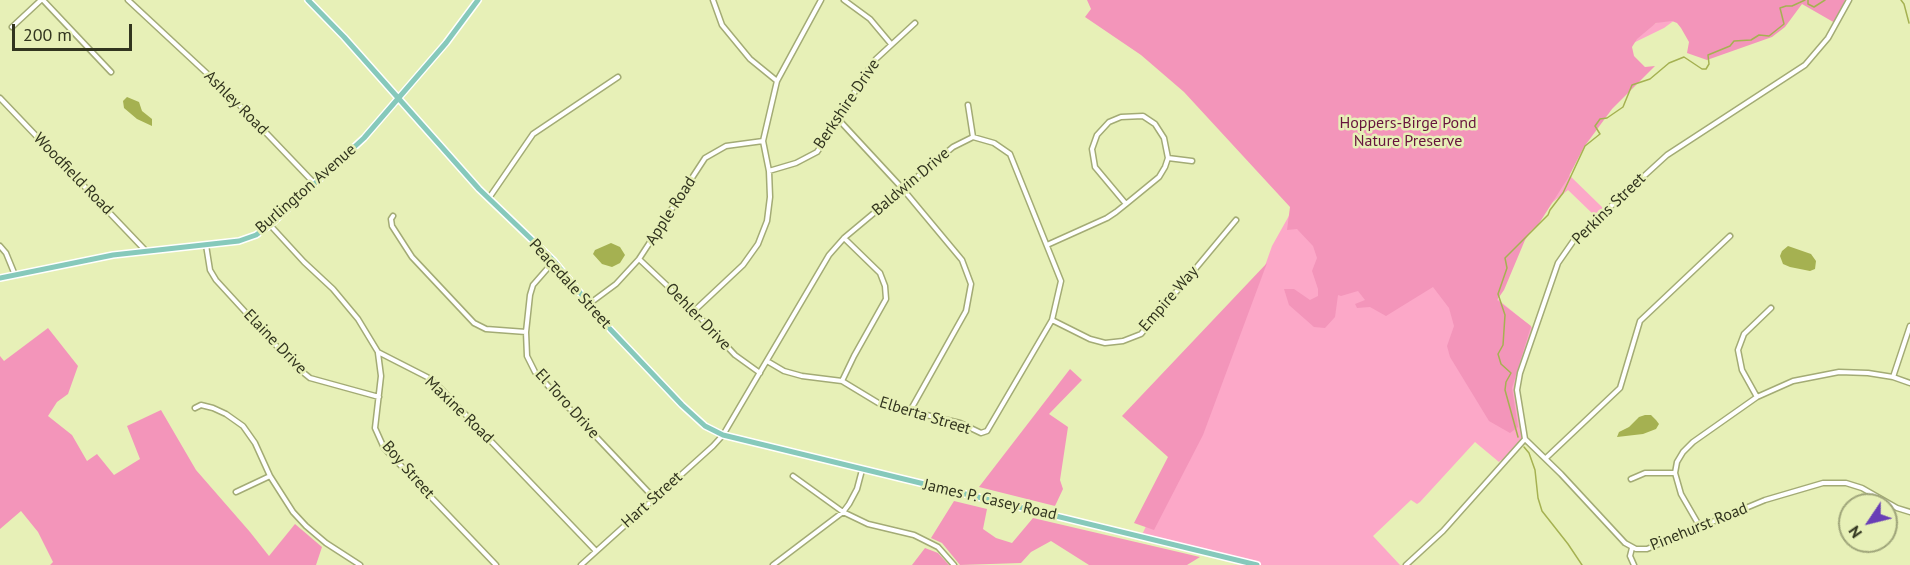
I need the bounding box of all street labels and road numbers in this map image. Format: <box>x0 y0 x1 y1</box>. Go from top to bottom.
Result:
street label: Berkshire Drive <box>810 56 884 152</box>
street label: Ashley Road <box>200 67 272 139</box>
street label: Woodfield Road <box>29 129 117 219</box>
street label: Burlington Avenue <box>252 140 360 238</box>
street label: Baldwin Drive <box>868 144 954 220</box>
street label: Perkins Street <box>1568 169 1650 249</box>
street label: Apple Road <box>642 173 700 249</box>
street label: Peacedale Street <box>525 235 615 333</box>
street label: Empire Way <box>1135 262 1203 336</box>
street label: Oehler Drive <box>661 279 735 355</box>
street label: Elaine Drive <box>239 306 311 378</box>
street label: El Toro Drive <box>531 365 603 443</box>
street label: Maxine Road <box>421 372 497 448</box>
street label: Elberta Street <box>877 393 973 439</box>
street label: Boy Street <box>378 437 438 503</box>
street label: Hart Street <box>618 468 686 532</box>
street label: James P. Casey Road <box>921 475 1059 525</box>
street label: Pinehurst Road <box>1648 499 1750 555</box>

